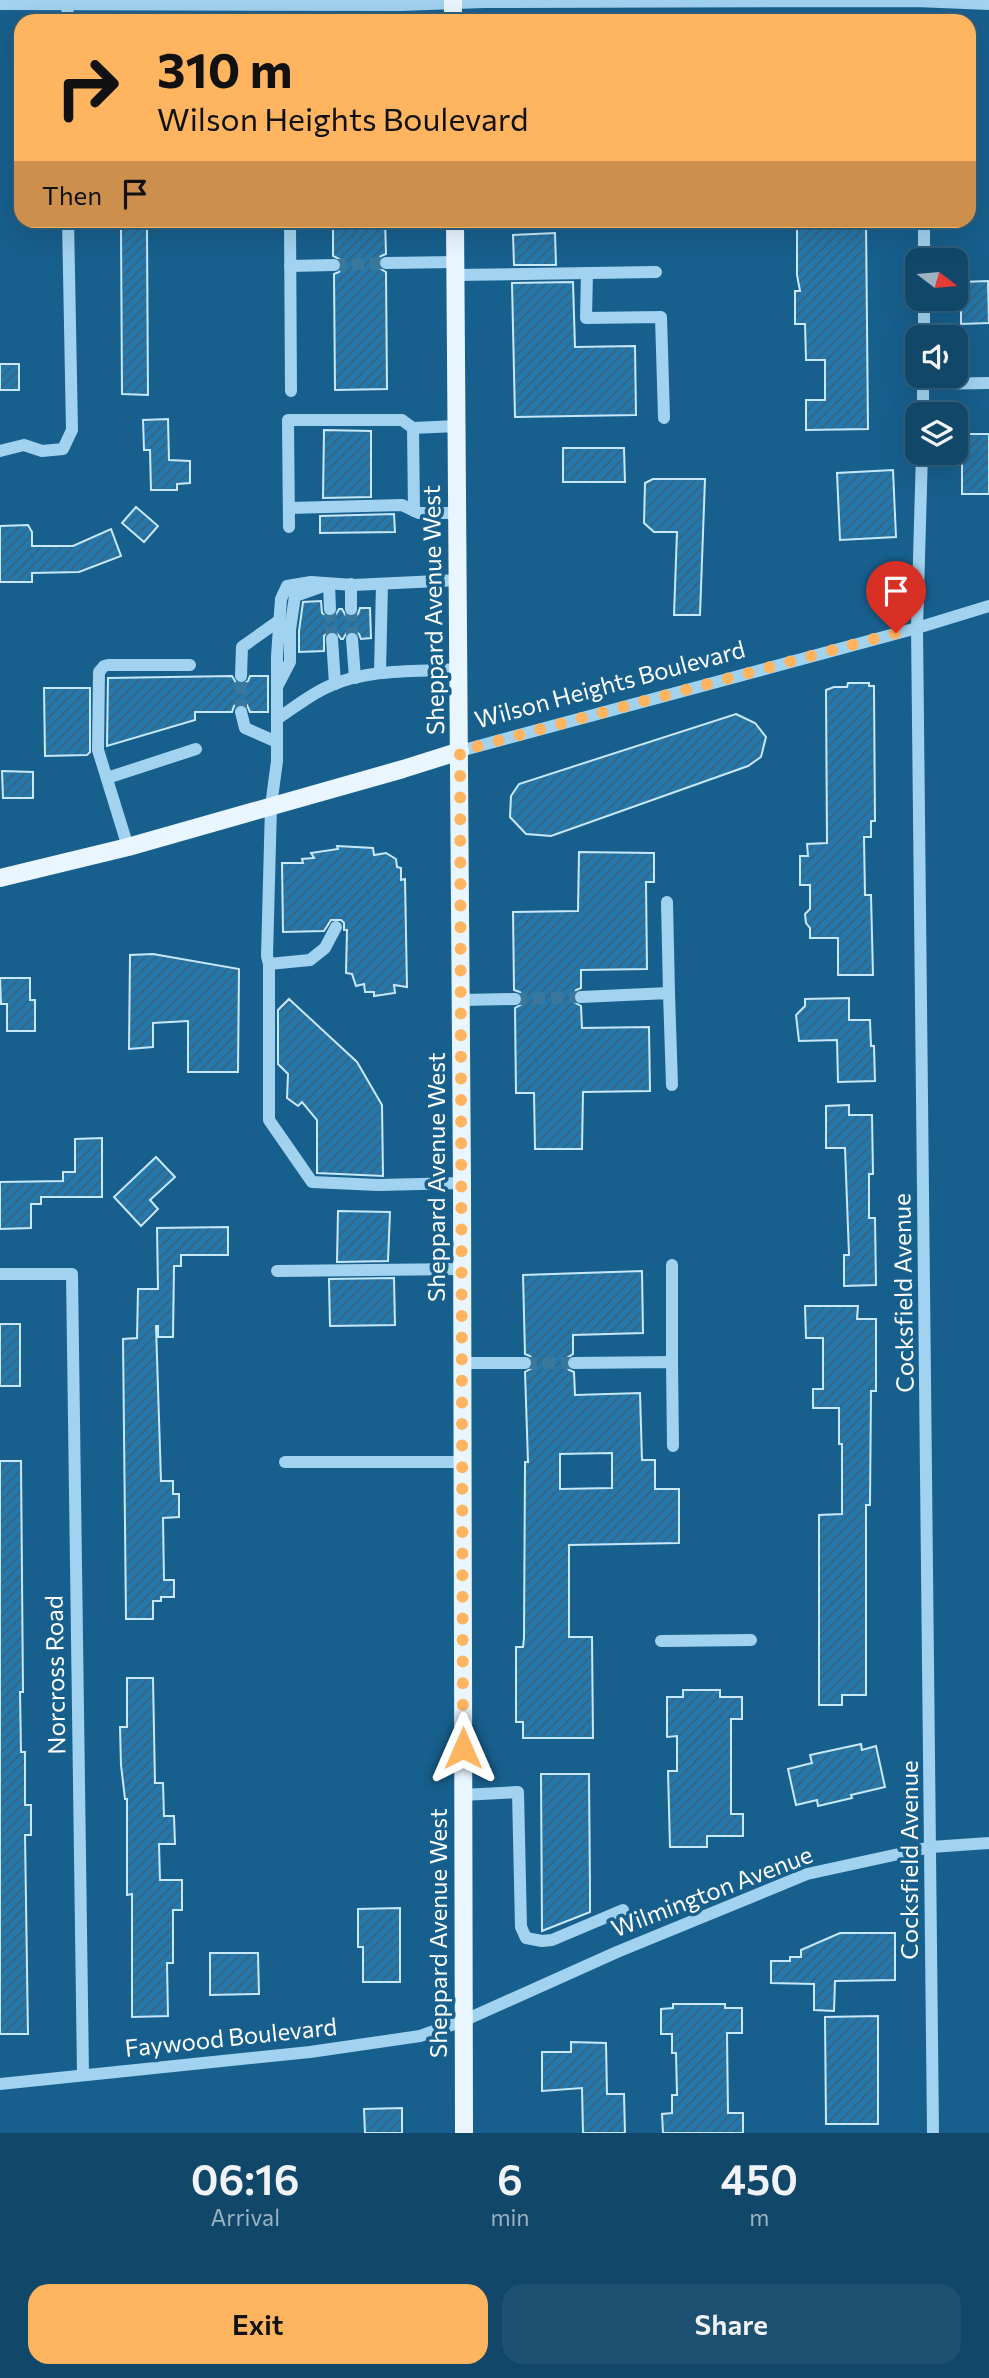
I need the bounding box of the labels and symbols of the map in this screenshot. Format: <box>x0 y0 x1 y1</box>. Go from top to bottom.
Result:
north arrow <box>905 248 968 312</box>
street label: Sheppard Avenue West <box>416 485 449 735</box>
pin <box>866 561 926 633</box>
street label: Wilson Heights Boulevard <box>471 633 748 734</box>
street label: Sheppard Avenue West <box>421 1052 450 1302</box>
street label: Cocksfield Avenue <box>886 1193 919 1393</box>
street label: Norcross Road <box>39 1595 70 1755</box>
position arrow <box>426 1711 500 1785</box>
street label: Cocksfield Avenue <box>894 1760 923 1960</box>
street label: Sheppard Avenue West <box>423 1808 452 2058</box>
street label: Wilmington Avenue <box>607 1839 816 1942</box>
street label: Faywood Boulevard <box>123 2011 338 2062</box>

